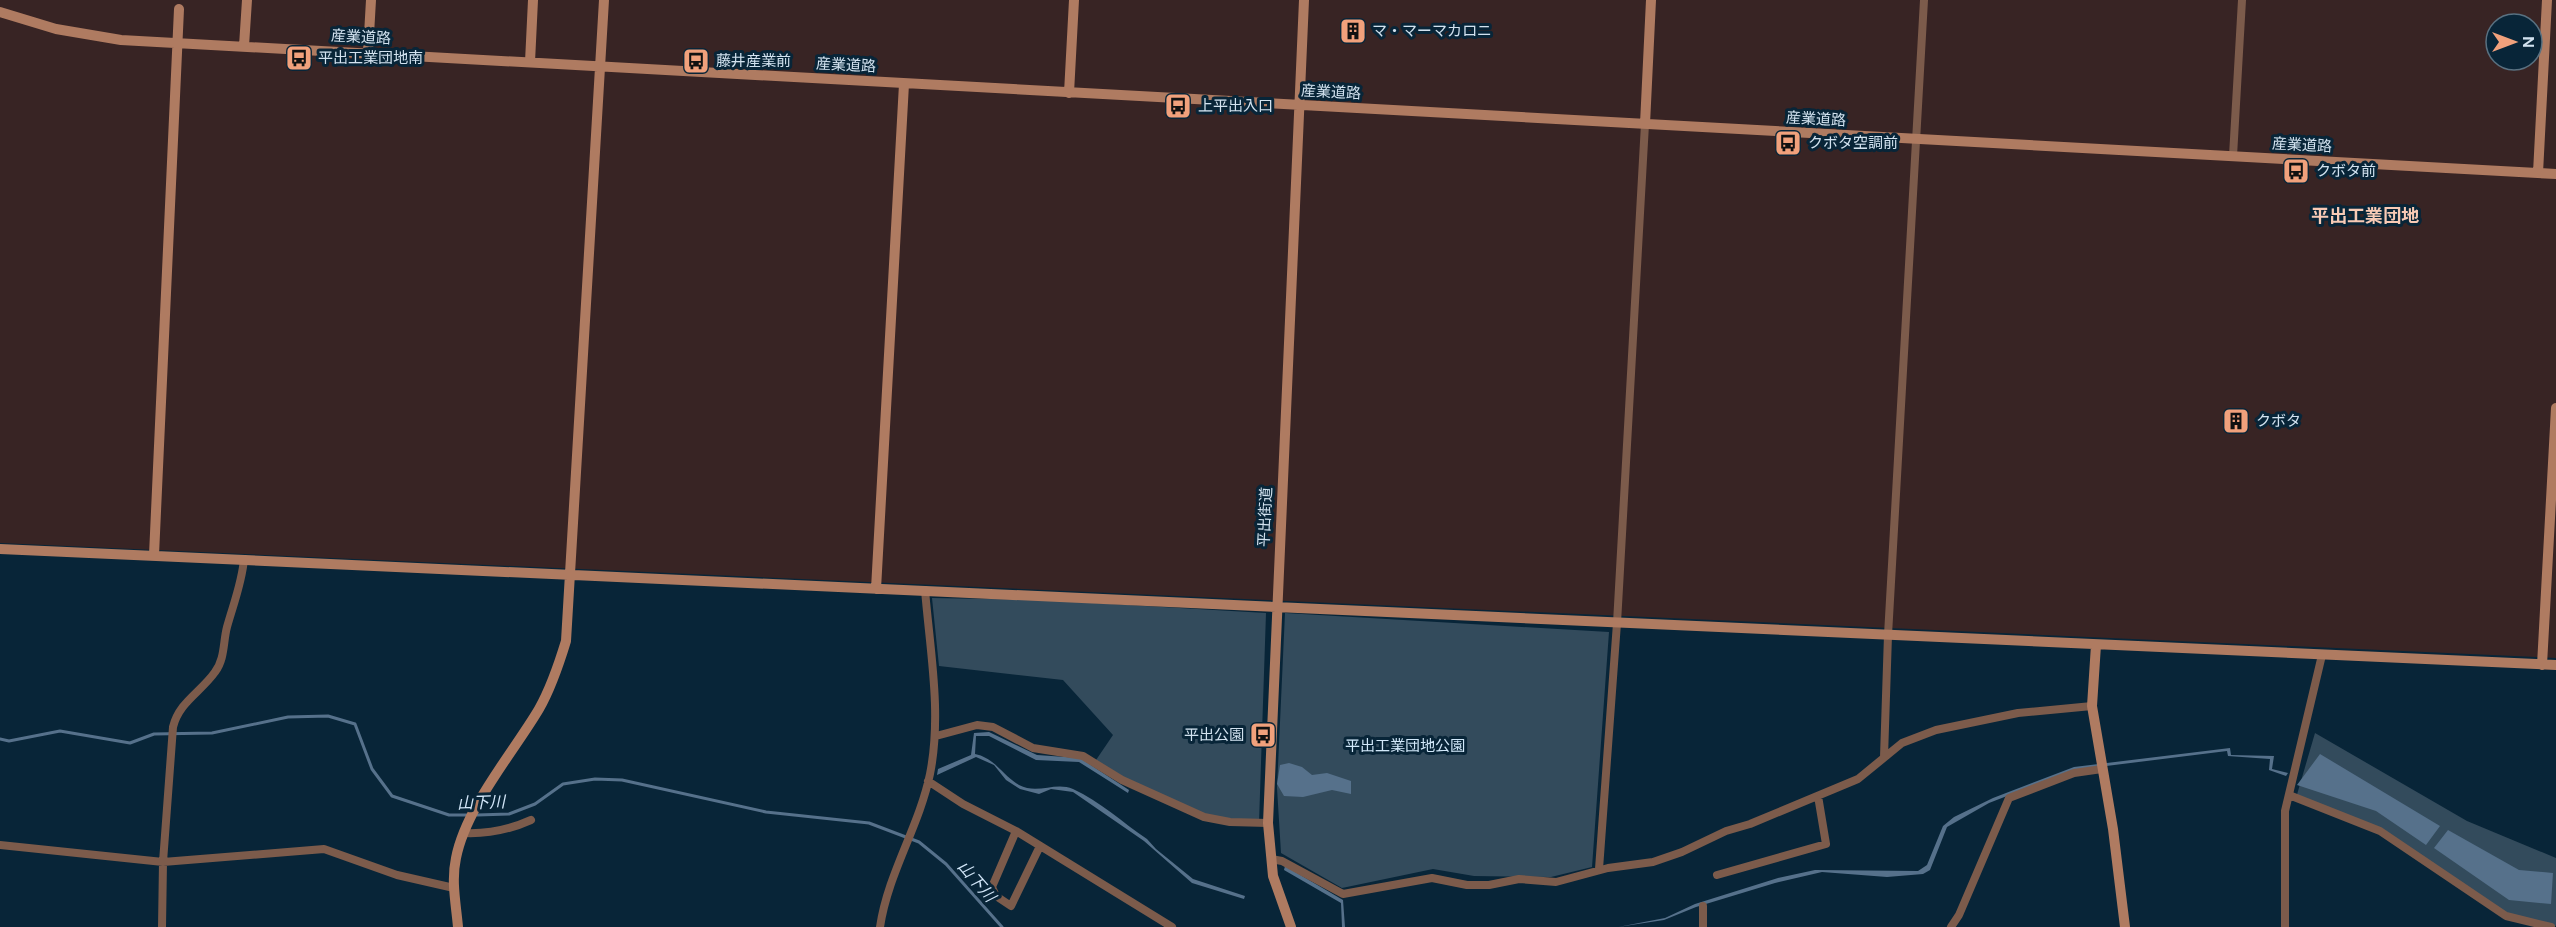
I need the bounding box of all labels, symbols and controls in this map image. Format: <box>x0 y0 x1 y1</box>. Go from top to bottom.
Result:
north arrow <box>2484 12 2544 72</box>
building icon: マ・マーマカロニ <box>1338 16 1368 46</box>
place label: マ・マーマカロニ <box>1372 21 1492 41</box>
street label: 産業道路 <box>331 25 391 49</box>
text: N <box>2518 36 2539 48</box>
bus stop icon: 平出工業団地南 <box>284 43 314 73</box>
bus stop icon: 藤井産業前 <box>681 46 711 76</box>
place label: 平出工業団地南 <box>318 48 423 68</box>
place label: 藤井産業前 <box>716 51 791 71</box>
street label: 産業道路 <box>816 53 876 77</box>
street label: 産業道路 <box>1301 80 1361 104</box>
bus stop icon: 上平出入口 <box>1163 91 1193 121</box>
place label: 上平出入口 <box>1198 96 1273 116</box>
street label: 産業道路 <box>1786 107 1846 131</box>
bus stop icon: クボタ空調前 <box>1773 128 1803 158</box>
place label: クボタ空調前 <box>1808 133 1898 153</box>
street label: 産業道路 <box>2272 133 2332 157</box>
bus stop icon: クボタ前 <box>2281 156 2311 186</box>
place label: クボタ前 <box>2316 161 2376 181</box>
district label: 平出工業団地 <box>2311 204 2419 228</box>
building icon: クボタ <box>2221 406 2251 436</box>
place label: クボタ <box>2256 411 2301 431</box>
street label: 平出街道 <box>1253 487 1277 547</box>
bus stop icon: 平出公園 <box>1248 720 1278 750</box>
place label: 平出公園 <box>1184 725 1244 745</box>
park label: 平出工業団地公園 <box>1345 736 1465 756</box>
water label: 山下川 <box>457 791 507 814</box>
water label: 山下川 <box>953 856 1002 908</box>

